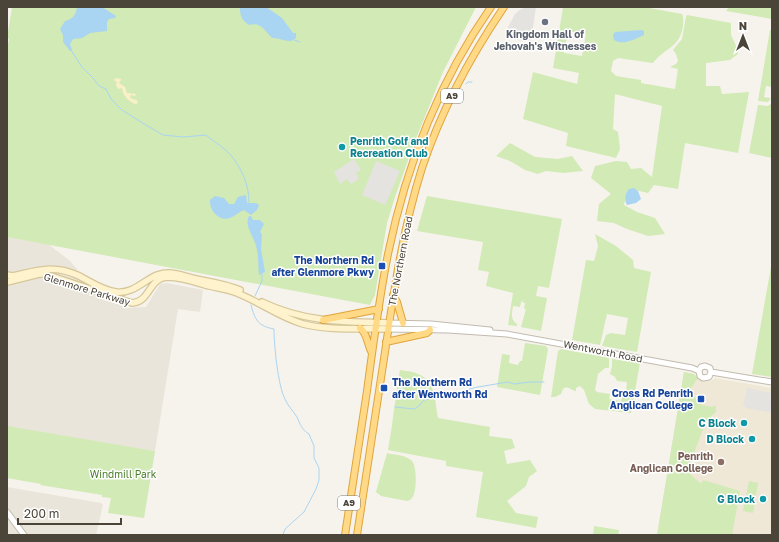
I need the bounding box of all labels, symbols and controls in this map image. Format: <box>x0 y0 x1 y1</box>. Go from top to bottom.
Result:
north arrow <box>723 16 763 56</box>
marker: Kingdom Hall of Jehovah's Witnesses <box>540 17 550 27</box>
text: N <box>739 19 747 32</box>
place label: Kingdom Hall of Jehovah's Witnesses <box>494 28 597 52</box>
road number: A9 <box>441 89 463 103</box>
place label: Penrith Golf and Recreation Club <box>350 135 428 159</box>
marker: Penrith Golf and Recreation Club <box>337 142 347 152</box>
street label: The Northern Road <box>385 215 415 307</box>
place label: The Northern Rd after Glenmore Pkwy <box>271 254 374 278</box>
marker: The Northern Rd after Glenmore Pkwy <box>377 261 387 271</box>
street label: Glenmore Parkway <box>42 270 132 308</box>
street label: Wentworth Road <box>562 337 644 365</box>
place label: The Northern Rd after Wentworth Rd <box>392 376 487 400</box>
marker: The Northern Rd after Wentworth Rd <box>379 383 389 393</box>
place label: Cross Rd Penrith Anglican College <box>610 387 693 411</box>
marker: Cross Rd Penrith Anglican College <box>696 394 706 404</box>
place label: C Block <box>699 417 736 429</box>
marker: C Block <box>739 418 749 428</box>
place label: D Block <box>706 433 744 445</box>
marker: D Block <box>747 434 757 444</box>
place label: Penrith Anglican College <box>630 450 713 474</box>
marker: Penrith Anglican College <box>716 457 726 467</box>
park label: Windmill Park <box>90 468 157 480</box>
place label: G Block <box>717 493 755 505</box>
marker: G Block <box>758 494 768 504</box>
road number: A9 <box>338 496 360 510</box>
scale bar <box>18 500 121 526</box>
text: 200 m <box>24 506 59 521</box>

